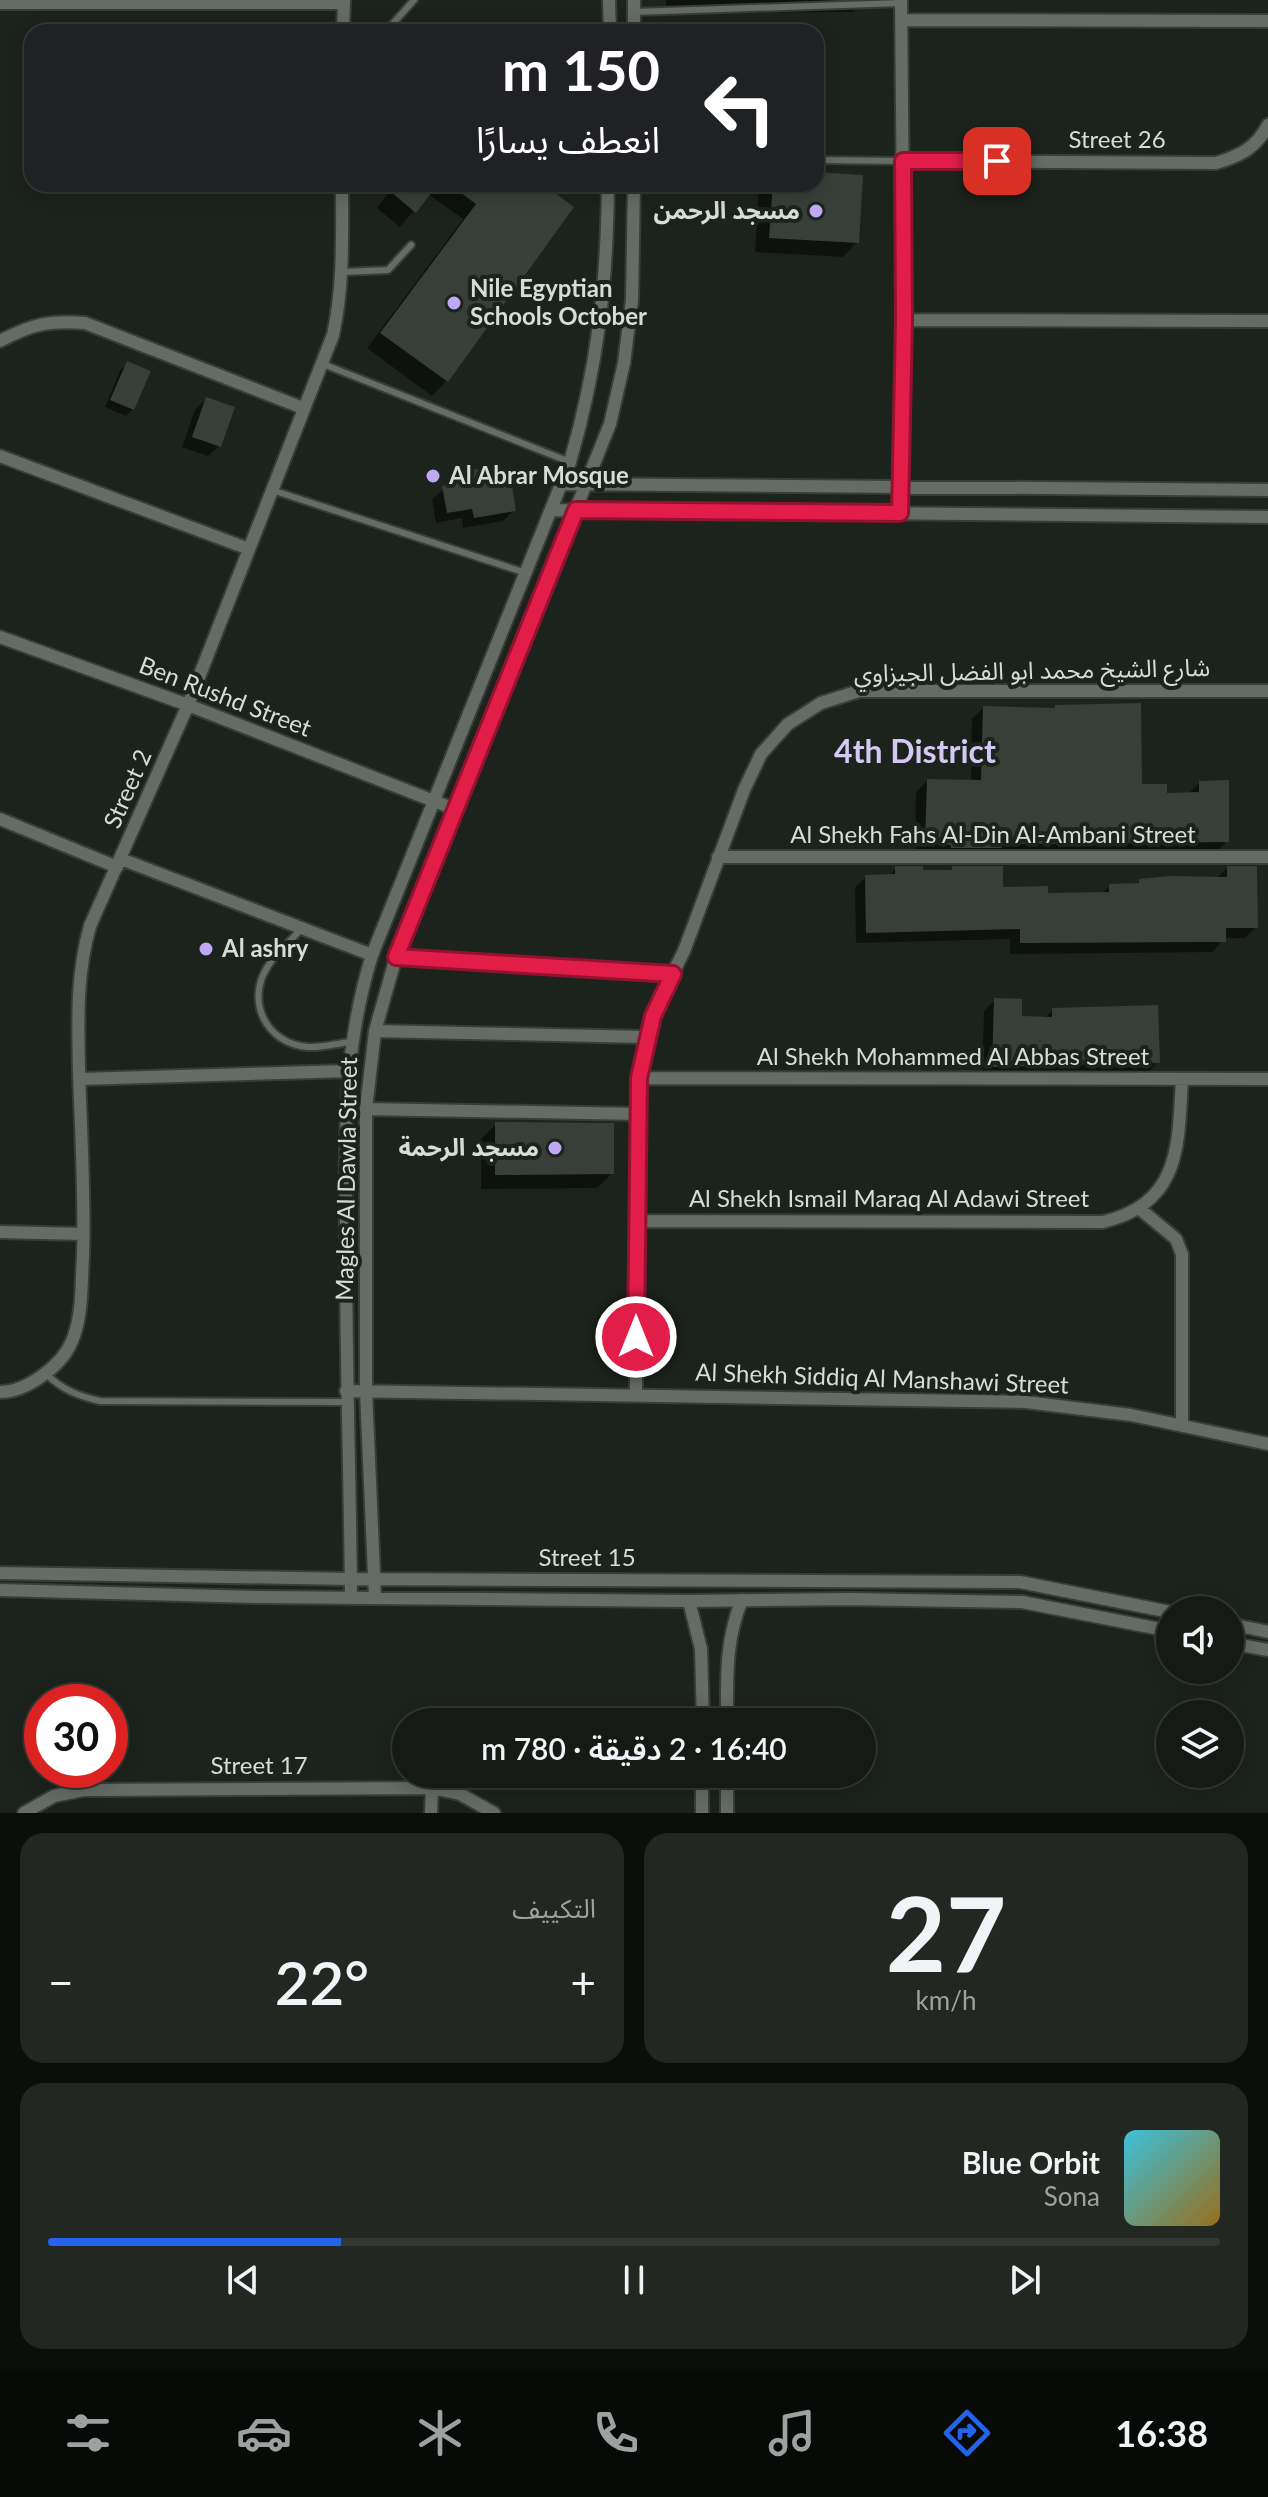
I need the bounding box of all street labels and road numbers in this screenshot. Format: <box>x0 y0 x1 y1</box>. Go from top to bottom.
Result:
street label: Street 26 <box>1068 124 1166 153</box>
street label: Ben Rushd Street <box>135 649 316 742</box>
street label: شارع الشيخ محمد ابو الفضل الجيزاوي <box>854 652 1210 693</box>
street label: Street 2 <box>96 744 157 832</box>
street label: Al Shekh Fahs Al-Din Al-Ambani Street <box>790 819 1196 848</box>
street label: Al Shekh Mohammed Al Abbas Street <box>757 1041 1150 1070</box>
street label: Magles Al Dawla Street <box>329 1056 362 1301</box>
street label: Al Shekh Ismail Maraq Al Adawi Street <box>689 1183 1089 1212</box>
street label: Al Shekh Siddiq Al Manshawi Street <box>695 1356 1070 1399</box>
street label: Street 15 <box>538 1542 636 1571</box>
street label: Street 17 <box>210 1750 308 1779</box>

